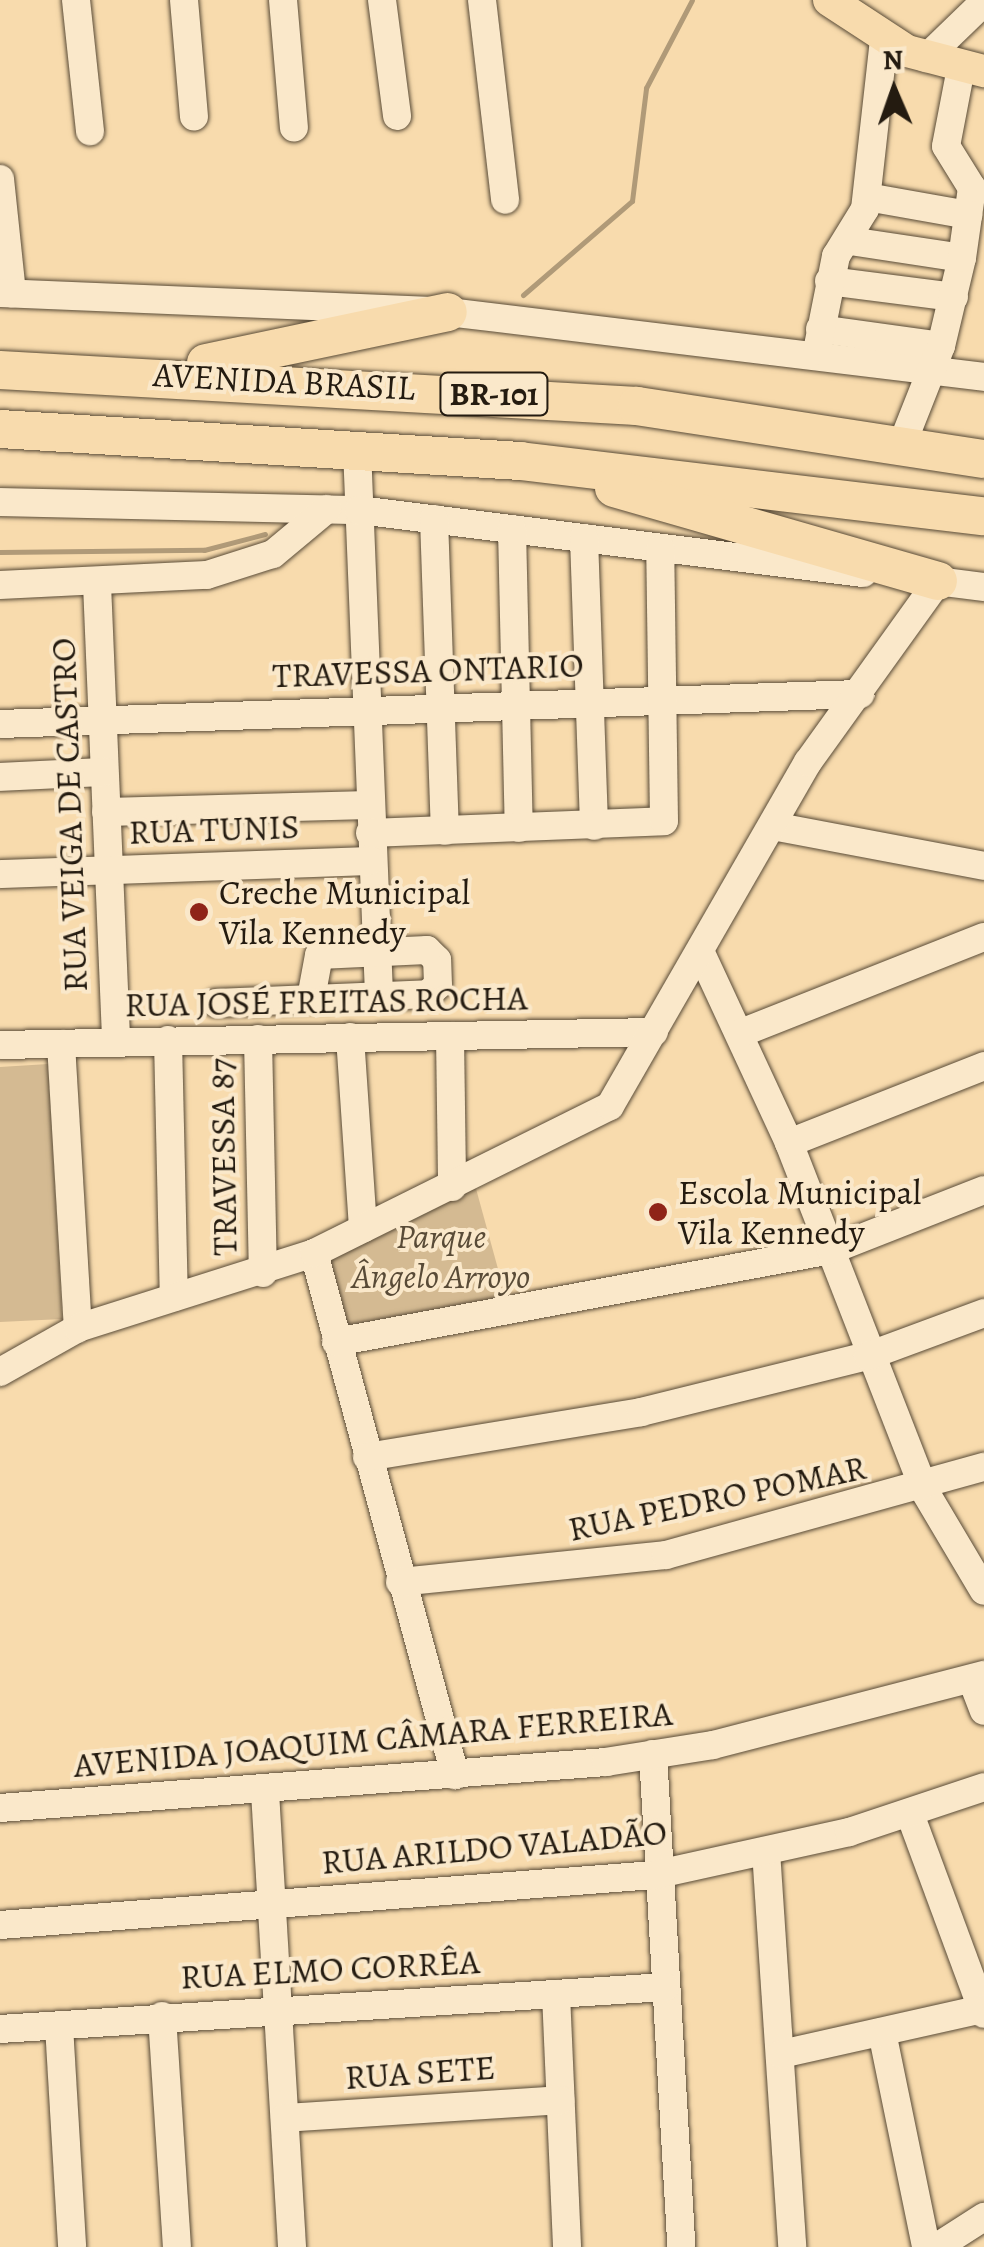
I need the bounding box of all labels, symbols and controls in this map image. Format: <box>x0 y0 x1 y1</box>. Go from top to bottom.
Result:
north arrow <box>844 40 944 140</box>
text: N <box>882 41 904 79</box>
street label: AVENIDA BRASIL <box>152 353 416 409</box>
road number: BR-101 <box>439 367 549 421</box>
street label: RUA VEIGA DE CASTRO <box>42 637 96 993</box>
street label: TRAVESSA ONTARIO <box>272 644 584 696</box>
street label: RUA TUNIS <box>128 805 300 853</box>
place label: Creche Municipal Vila Kennedy <box>219 871 470 953</box>
marker: Creche Municipal Vila Kennedy <box>188 901 210 923</box>
street label: RUA JOSÉ FREITAS ROCHA <box>124 976 528 1026</box>
street label: TRAVESSA 87 <box>200 1058 246 1256</box>
place label: Escola Municipal Vila Kennedy <box>678 1171 921 1253</box>
marker: Escola Municipal Vila Kennedy <box>647 1201 669 1223</box>
park label: Parque Ângelo Arroyo <box>352 1215 530 1297</box>
street label: RUA PEDRO POMAR <box>564 1446 870 1550</box>
street label: AVENIDA JOAQUIM CÂMARA FERREIRA <box>72 1692 674 1786</box>
street label: RUA ARILDO VALADÃO <box>319 1811 669 1883</box>
street label: RUA ELMO CORRÊA <box>179 1940 481 1998</box>
street label: RUA SETE <box>343 2046 497 2098</box>

